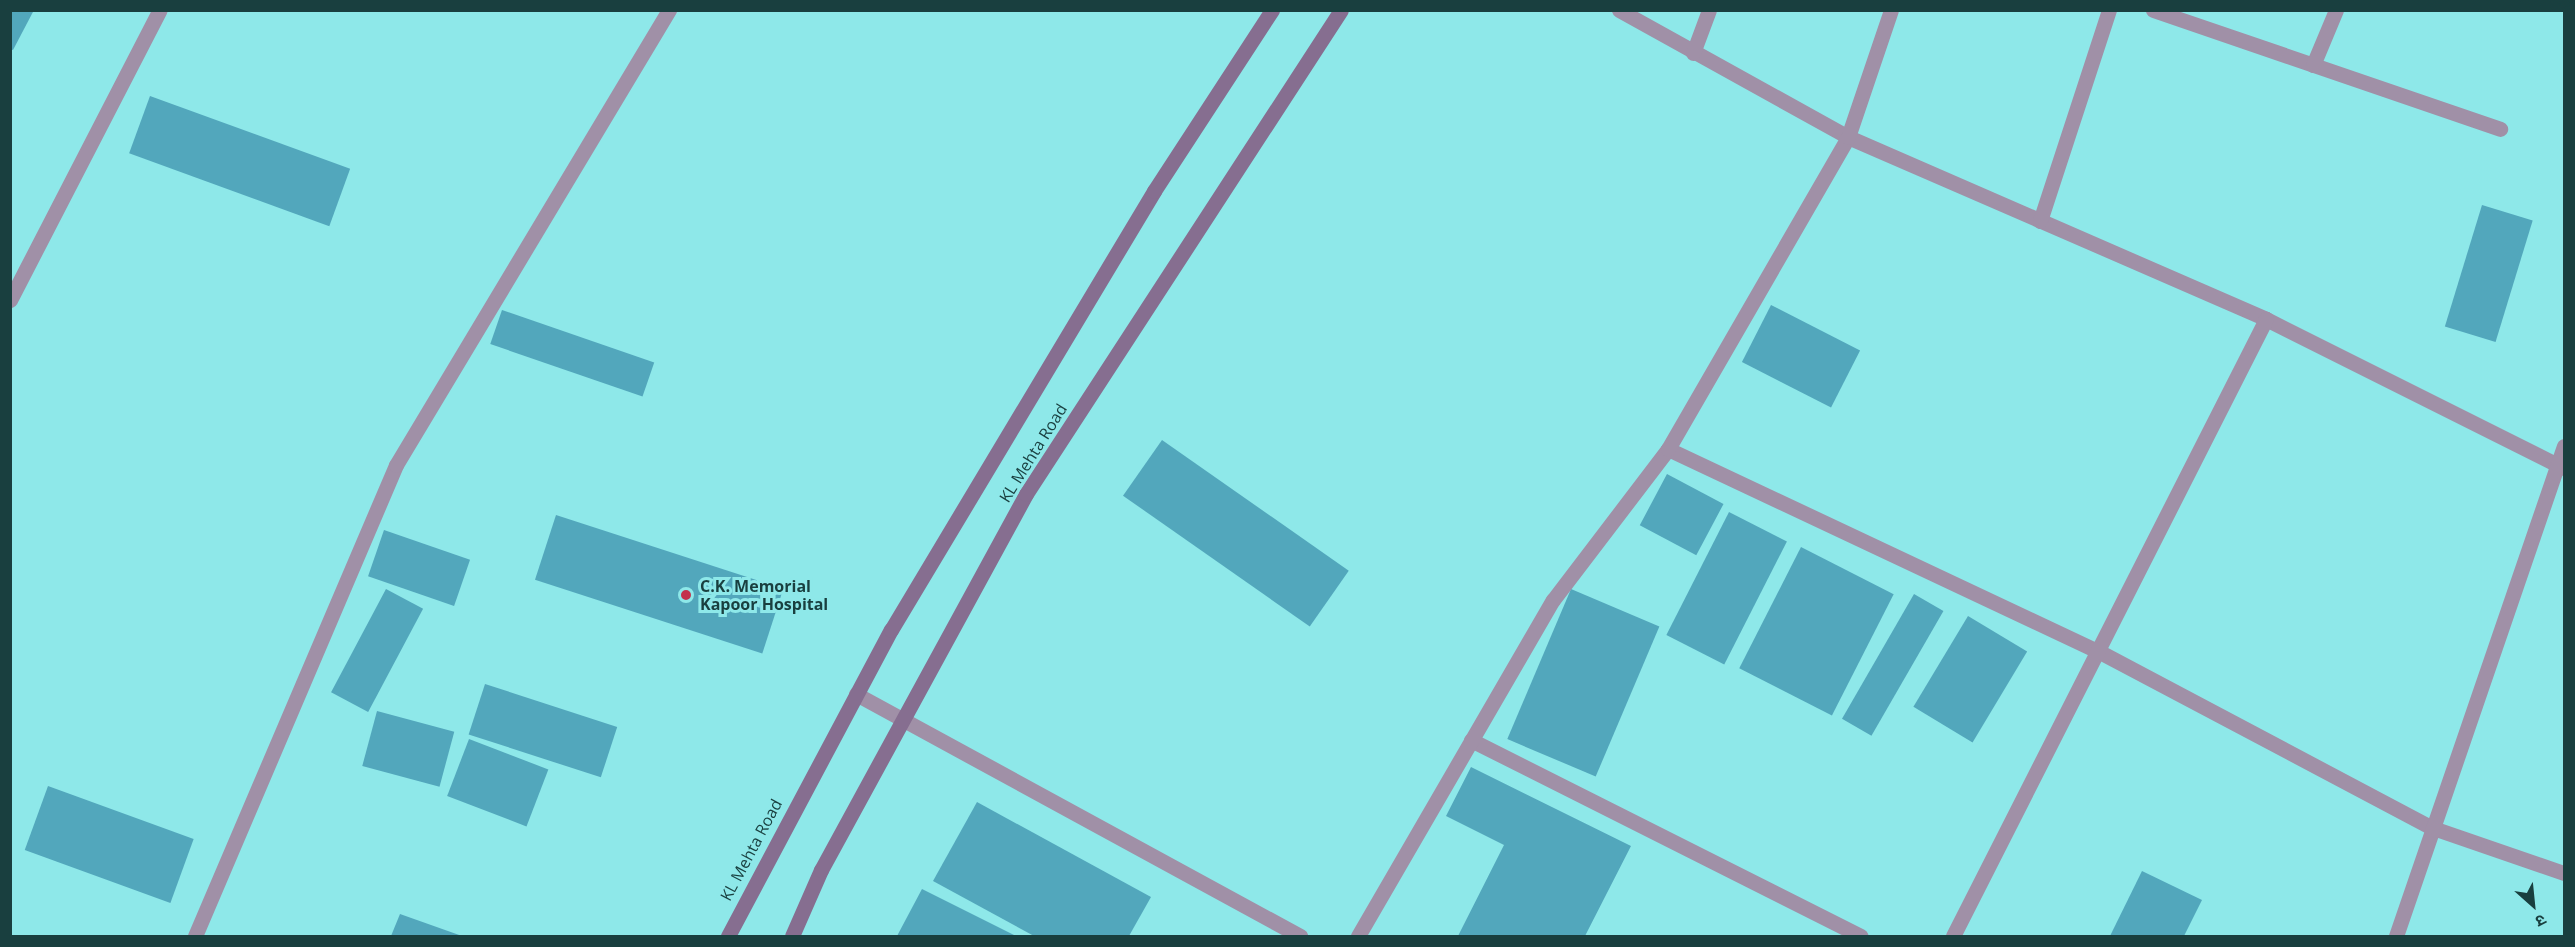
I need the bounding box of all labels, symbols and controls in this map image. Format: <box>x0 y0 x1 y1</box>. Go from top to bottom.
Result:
street label: KL Mehta Road <box>995 400 1071 506</box>
place label: C.K. Memorial Kapoor Hospital <box>700 576 828 614</box>
marker: C.K. Memorial Kapoor Hospital <box>677 586 695 604</box>
street label: KL Mehta Road <box>716 796 786 904</box>
north arrow <box>2503 875 2563 935</box>
text: उ <box>2532 909 2550 933</box>

